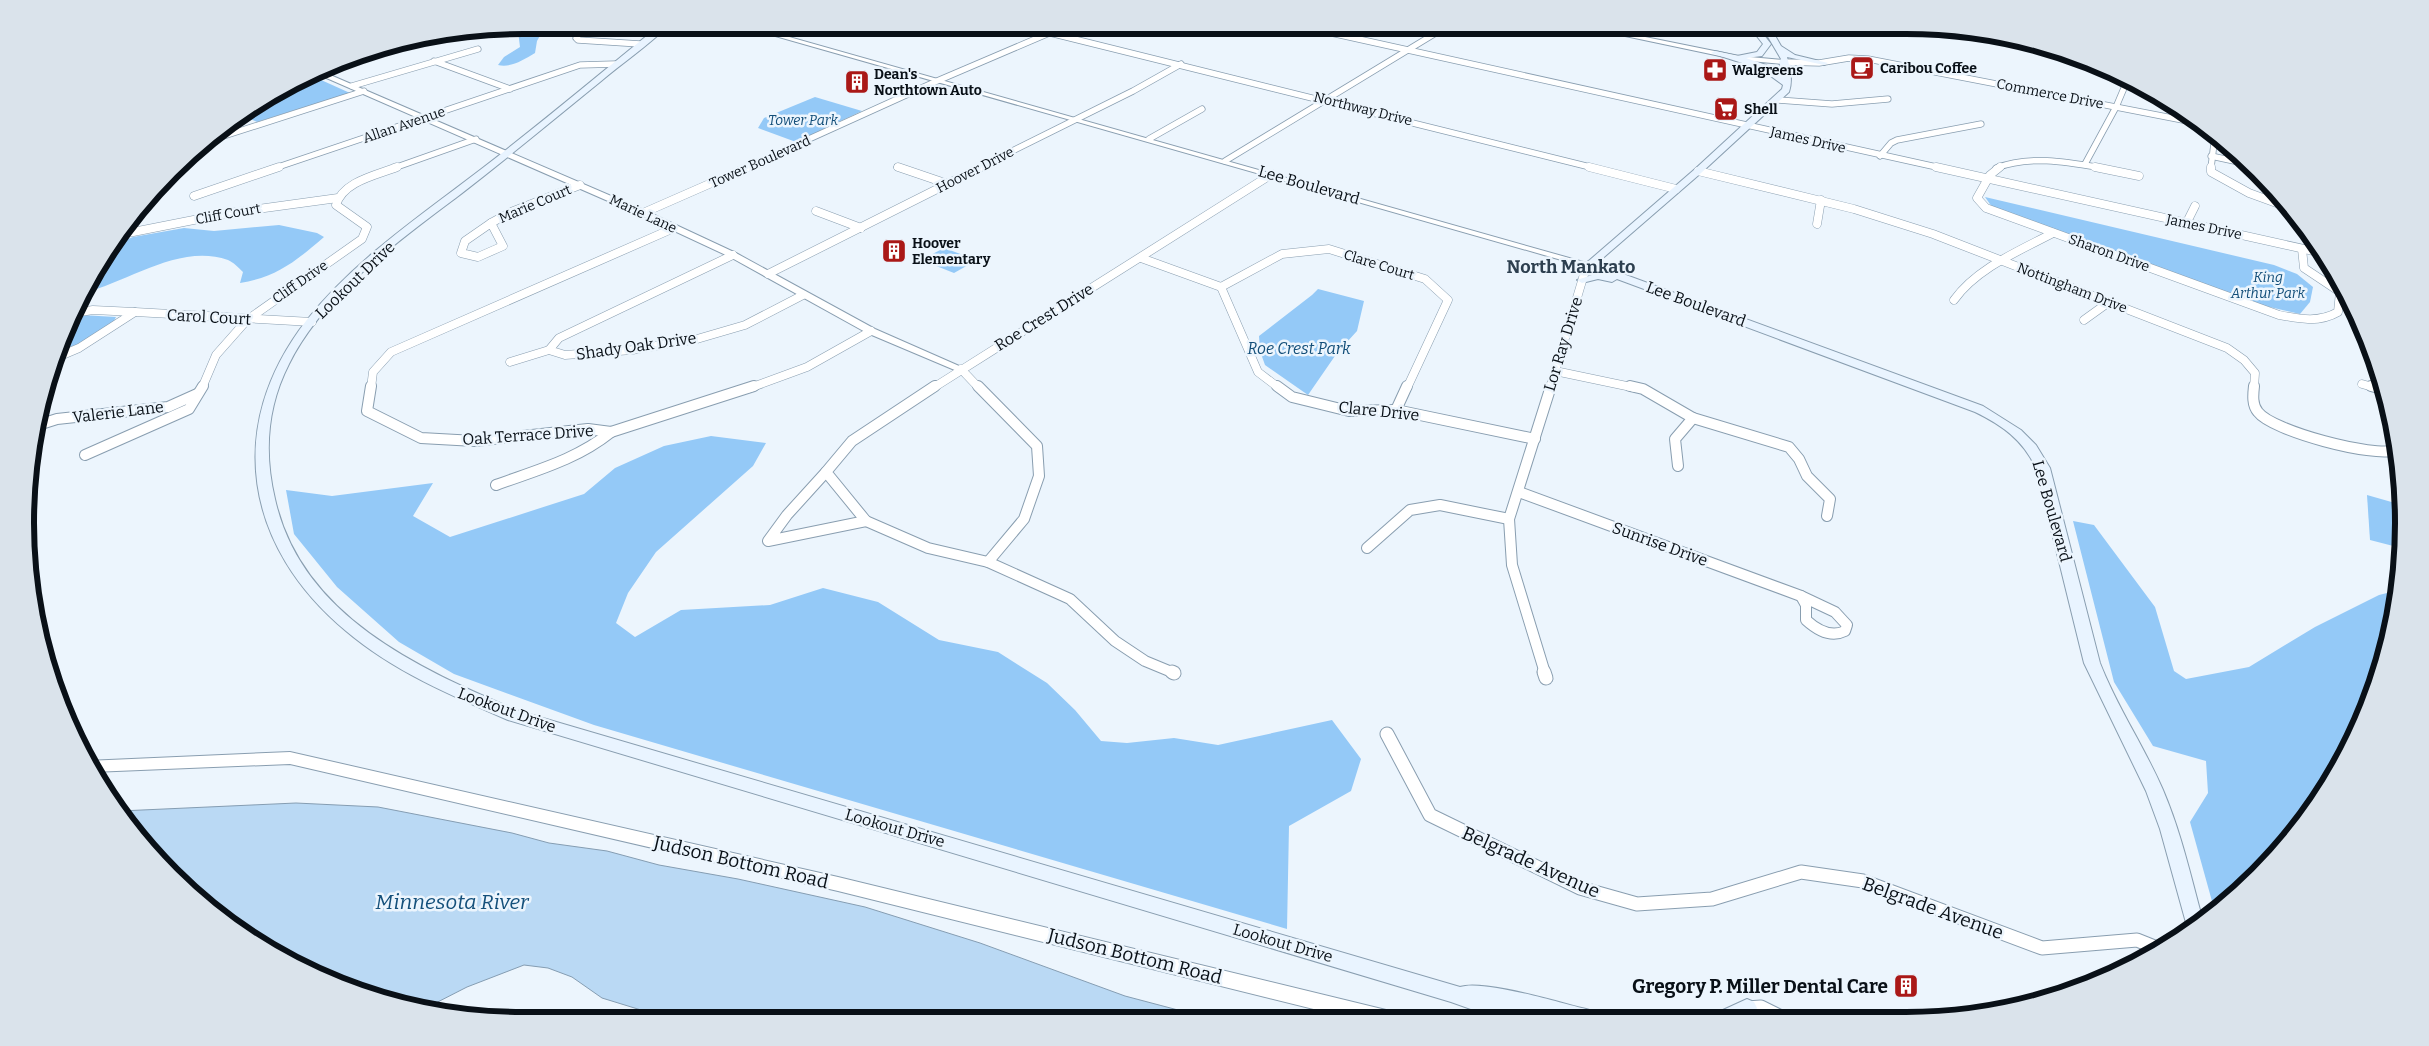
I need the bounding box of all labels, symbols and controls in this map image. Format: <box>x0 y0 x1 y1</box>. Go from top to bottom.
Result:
cafe icon: Caribou Coffee <box>1849 55 1875 81</box>
pharmacy icon: Walgreens <box>1702 57 1728 83</box>
place label: Caribou Coffee <box>1880 60 1977 77</box>
place label: Walgreens <box>1732 62 1803 79</box>
place label: Dean's Northtown Auto <box>874 66 982 99</box>
building icon: Dean's Northtown Auto <box>844 69 870 95</box>
street label: Commerce Drive <box>1995 75 2105 113</box>
street label: Northway Drive <box>1312 89 1414 129</box>
supermarket icon: Shell <box>1713 96 1739 122</box>
place label: Shell <box>1744 101 1778 118</box>
street label: Allan Avenue <box>361 103 447 147</box>
park label: Tower Park <box>768 112 838 129</box>
street label: James Drive <box>1768 123 1847 157</box>
street label: Tower Boulevard <box>707 132 813 192</box>
street label: Hoover Drive <box>933 143 1017 197</box>
street label: Lee Boulevard <box>1256 161 1362 209</box>
street label: Marie Court <box>496 181 574 227</box>
street label: Marie Lane <box>607 191 679 237</box>
street label: Cliff Court <box>194 200 262 228</box>
street label: James Drive <box>2164 210 2243 243</box>
street label: Sharon Drive <box>2066 231 2152 275</box>
place label: Hoover Elementary <box>912 235 991 268</box>
street label: Lookout Drive <box>311 237 399 323</box>
building icon: Hoover Elementary <box>881 238 907 264</box>
street label: Clare Court <box>1342 246 1416 284</box>
district label: North Mankato <box>1506 256 1636 278</box>
street label: Cliff Drive <box>269 257 331 307</box>
street label: Nottingham Drive <box>2014 259 2130 317</box>
park label: King Arthur Park <box>2230 269 2305 302</box>
street label: Lee Boulevard <box>1644 277 1749 331</box>
street label: Roe Crest Drive <box>991 279 1097 355</box>
street label: Lor Ray Drive <box>1540 294 1586 394</box>
street label: Carol Court <box>166 305 252 329</box>
street label: Shady Oak Drive <box>575 328 697 364</box>
park label: Roe Crest Park <box>1247 339 1351 358</box>
street label: Valerie Lane <box>71 397 165 427</box>
street label: Clare Drive <box>1338 397 1420 425</box>
street label: Oak Terrace Drive <box>462 421 594 449</box>
street label: Lee Boulevard <box>2028 458 2076 564</box>
street label: Sunrise Drive <box>1610 518 1710 570</box>
street label: Lookout Drive <box>455 683 559 737</box>
street label: Lookout Drive <box>843 805 947 851</box>
street label: Belgrade Avenue <box>1458 821 1604 903</box>
street label: Judson Bottom Road <box>650 830 831 893</box>
street label: Belgrade Avenue <box>1859 872 2007 944</box>
water label: Minnesota River <box>375 889 530 915</box>
street label: Lookout Drive <box>1231 920 1335 966</box>
street label: Judson Bottom Road <box>1044 923 1225 989</box>
building icon: Gregory P. Miller Dental Care <box>1893 973 1919 999</box>
place label: Gregory P. Miller Dental Care <box>1632 975 1888 998</box>

